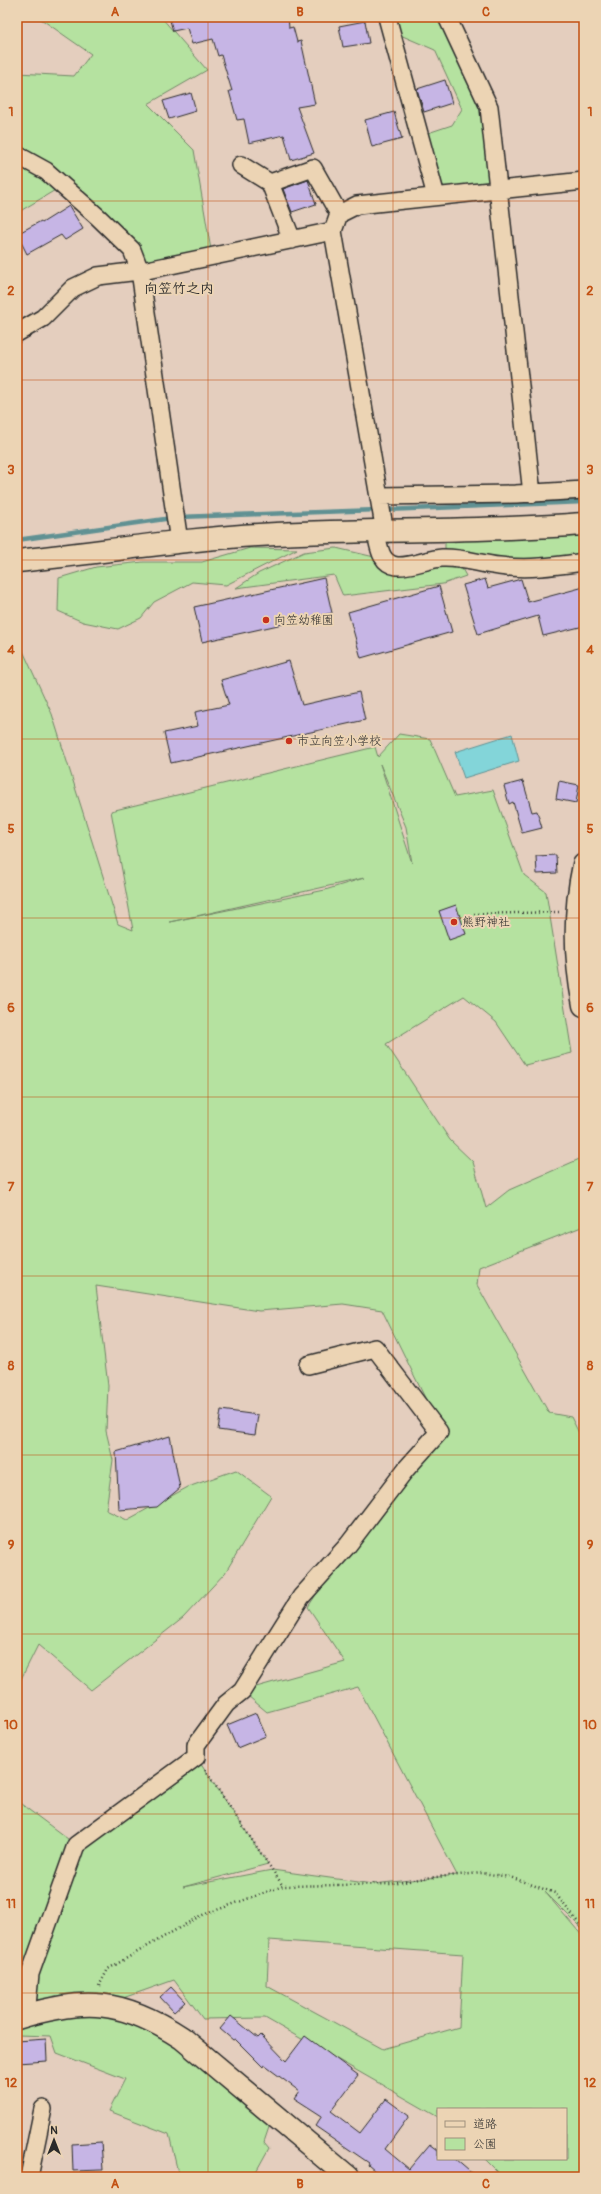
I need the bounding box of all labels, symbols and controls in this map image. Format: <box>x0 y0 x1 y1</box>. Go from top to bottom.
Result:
text: A <box>111 4 120 20</box>
text: B <box>296 4 304 20</box>
text: C <box>482 4 490 20</box>
text: 1 <box>8 104 14 120</box>
text: 1 <box>587 104 593 120</box>
district label: 向笠竹之内 <box>144 280 214 297</box>
text: 2 <box>7 283 15 299</box>
text: 2 <box>586 283 594 299</box>
text: 3 <box>7 462 15 478</box>
text: 3 <box>586 462 594 478</box>
place label: 向笠幼稚園 <box>274 613 334 628</box>
marker: 向笠幼稚園 <box>261 615 271 625</box>
text: 4 <box>7 642 15 658</box>
text: 4 <box>586 642 594 658</box>
place label: 市立向笠小学校 <box>297 734 381 749</box>
marker: 市立向笠小学校 <box>284 736 294 746</box>
text: 5 <box>7 821 15 837</box>
text: 5 <box>586 821 594 837</box>
place label: 熊野神社 <box>462 915 510 930</box>
marker: 熊野神社 <box>449 917 459 927</box>
text: 6 <box>7 1000 15 1016</box>
text: 6 <box>586 1000 594 1016</box>
text: 7 <box>8 1179 15 1195</box>
text: 7 <box>587 1179 594 1195</box>
text: 8 <box>8 1358 15 1374</box>
text: 8 <box>587 1358 594 1374</box>
text: 9 <box>8 1537 15 1553</box>
text: 9 <box>587 1537 594 1553</box>
text: 10 <box>4 1717 18 1733</box>
text: 10 <box>583 1717 597 1733</box>
text: 11 <box>6 1896 16 1912</box>
text: 11 <box>585 1896 595 1912</box>
text: 12 <box>5 2075 17 2091</box>
text: 12 <box>584 2075 596 2091</box>
legend <box>437 2108 567 2160</box>
text: 道路 <box>473 2117 497 2132</box>
north arrow <box>34 2120 74 2160</box>
text: N <box>50 2124 58 2137</box>
text: 公園 <box>473 2137 497 2152</box>
text: A <box>111 2176 120 2192</box>
text: B <box>296 2176 304 2192</box>
text: C <box>482 2176 490 2192</box>

